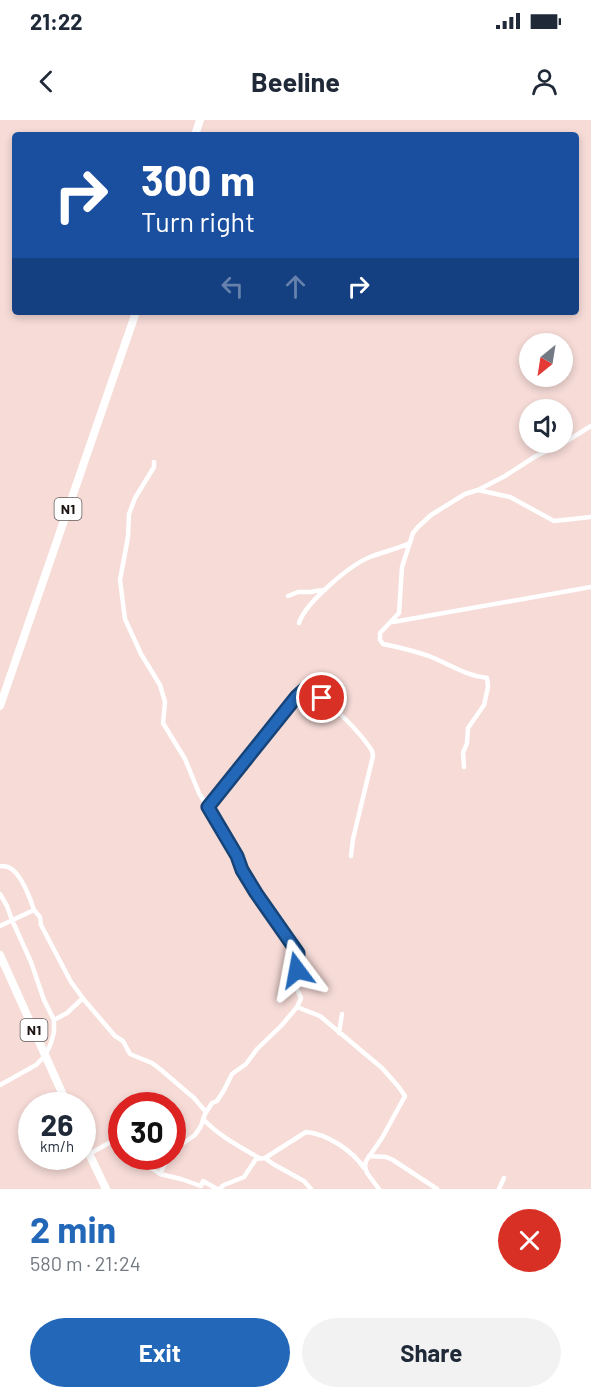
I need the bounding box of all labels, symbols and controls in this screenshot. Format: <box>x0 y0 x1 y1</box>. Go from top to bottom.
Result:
text: 21:22 <box>30 8 83 34</box>
icon: back <box>30 65 63 98</box>
text: Beeline <box>251 65 340 97</box>
icon: person <box>528 65 561 98</box>
text: 300 m <box>141 154 255 204</box>
icon: right <box>42 156 120 234</box>
text: Turn right <box>141 205 255 237</box>
icon: left <box>216 270 249 303</box>
icon: ahead <box>279 270 312 303</box>
icon: right <box>342 270 375 303</box>
north arrow <box>519 333 573 387</box>
map controls <box>519 333 573 453</box>
button: sound <box>519 399 573 453</box>
road number: N1 <box>54 498 82 520</box>
pin <box>296 672 347 723</box>
icon: arrive <box>305 681 338 714</box>
position arrow <box>265 938 329 1002</box>
road number: N1 <box>20 1019 48 1041</box>
speed limit sign: 30 <box>108 1092 186 1170</box>
text: 26 <box>41 1106 73 1142</box>
text: km/h <box>40 1137 74 1155</box>
text: 2 min <box>30 1207 116 1250</box>
button: close <box>498 1209 561 1272</box>
text: 580 m · 21:24 <box>30 1251 141 1275</box>
button: Exit <box>30 1318 290 1387</box>
button: Share <box>302 1318 561 1387</box>

